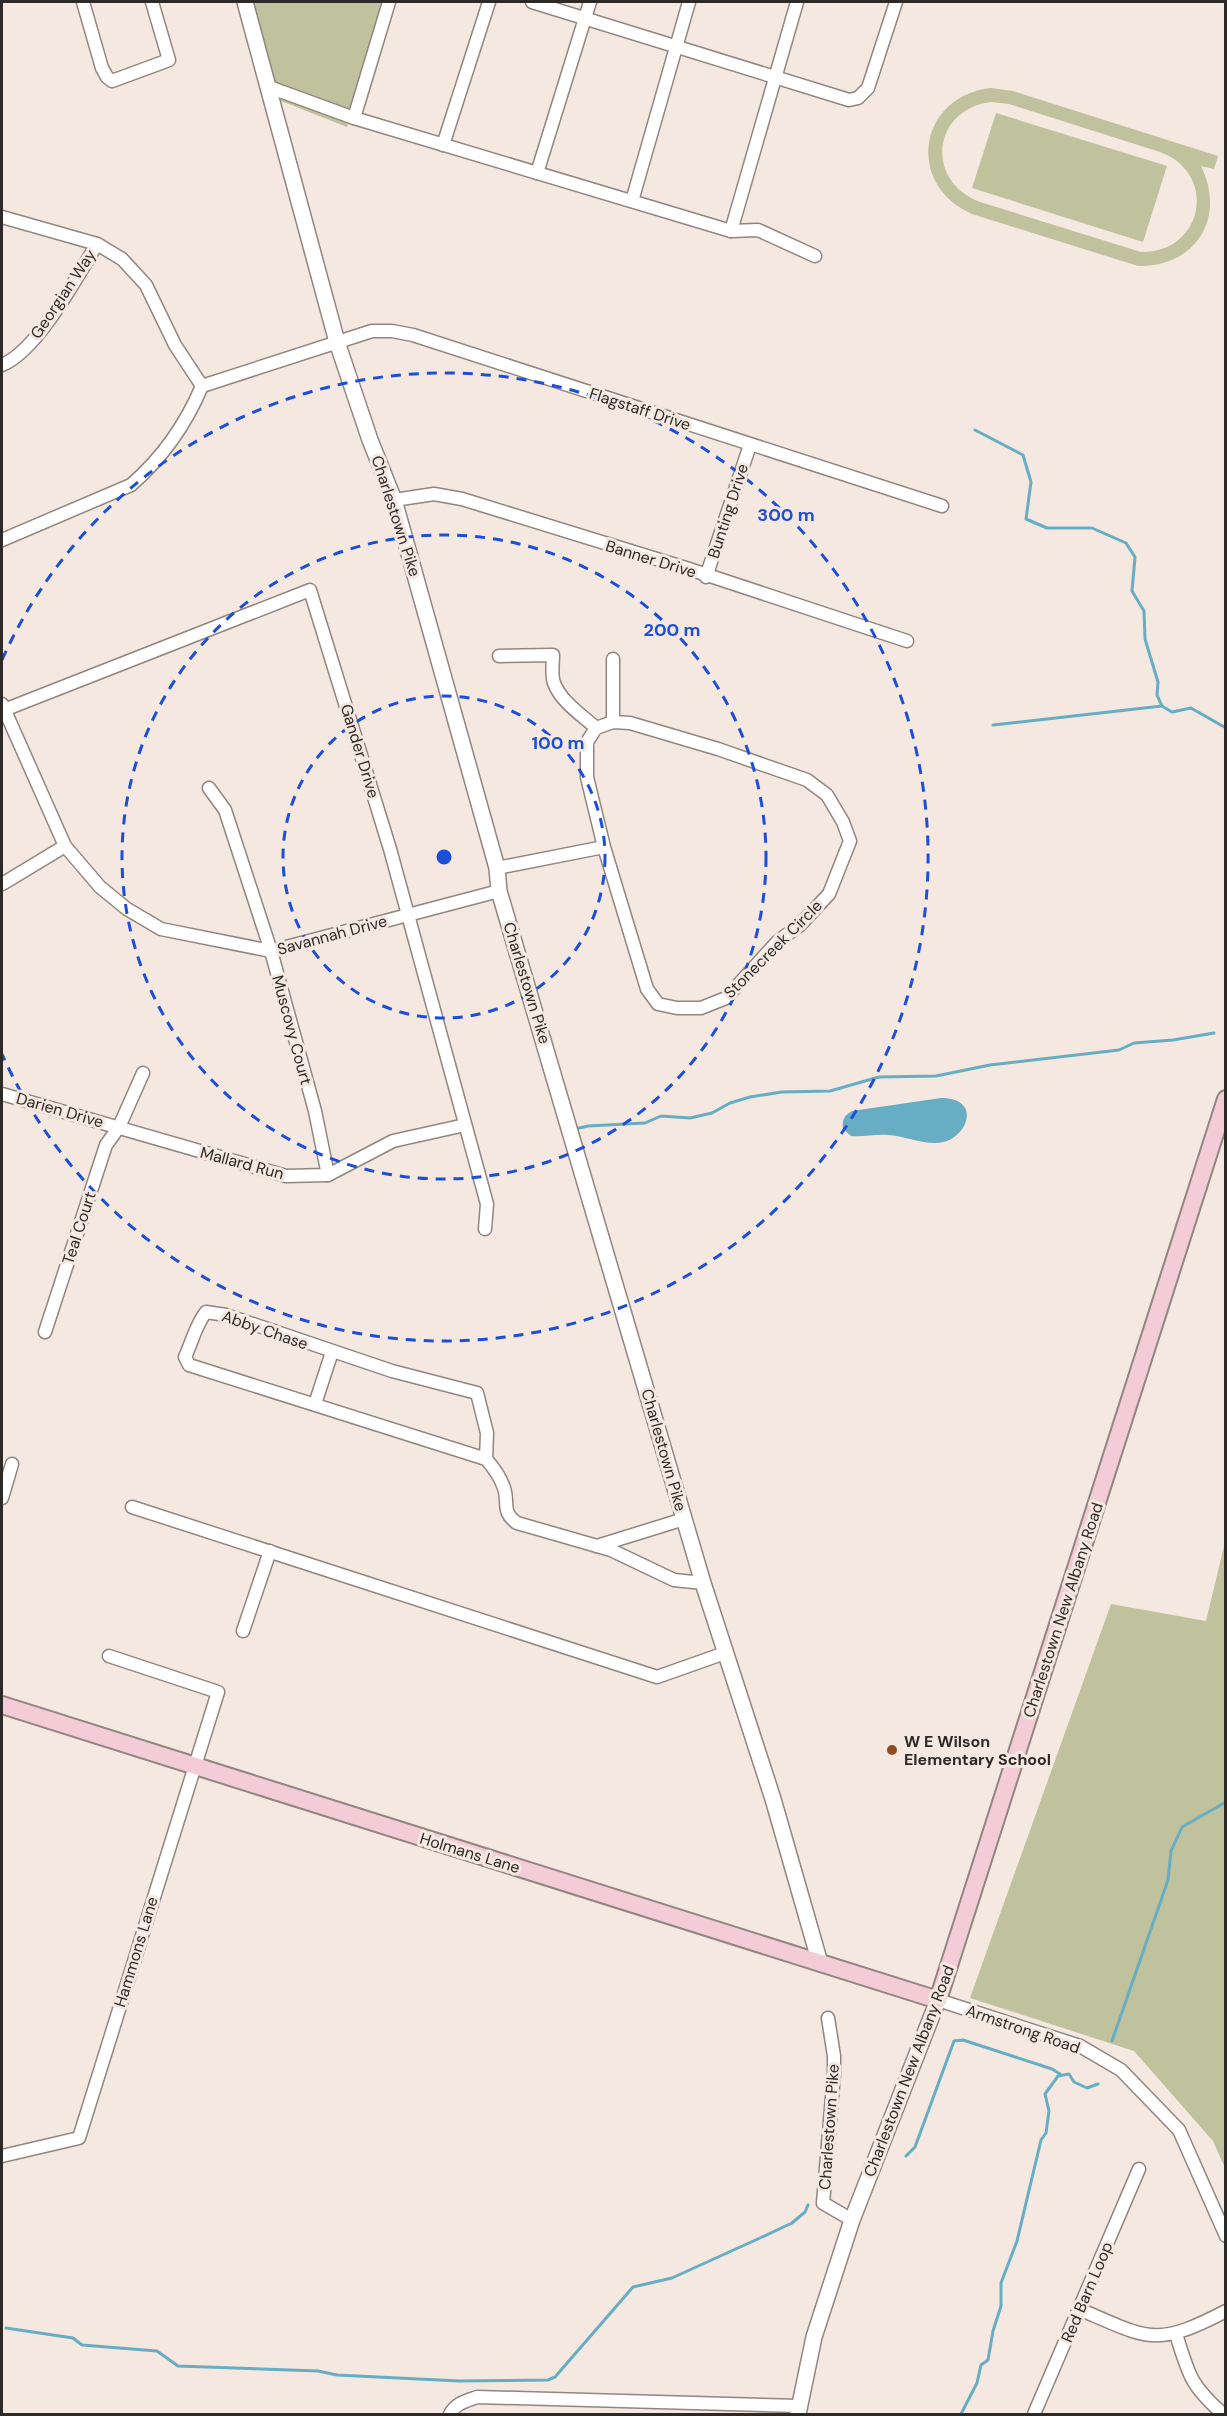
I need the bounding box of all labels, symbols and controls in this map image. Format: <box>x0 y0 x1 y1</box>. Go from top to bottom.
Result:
street label: Georgian Way <box>25 245 101 343</box>
street label: Flagstaff Drive <box>587 383 693 435</box>
street label: Charlestown Pike <box>367 453 425 579</box>
street label: Bunting Drive <box>703 461 753 561</box>
text: 300 m <box>757 503 815 527</box>
street label: Banner Drive <box>603 535 699 583</box>
text: 200 m <box>644 618 700 642</box>
street label: Gander Drive <box>336 701 384 801</box>
text: 100 m <box>531 731 585 755</box>
centre of rings <box>434 847 454 867</box>
street label: Stonecreek Circle <box>719 895 827 1003</box>
street label: Savannah Drive <box>275 910 389 960</box>
street label: Charlestown Pike <box>499 920 555 1046</box>
street label: Muscovy Court <box>267 973 317 1087</box>
street label: Darien Drive <box>14 1088 106 1132</box>
street label: Mallard Run <box>198 1142 286 1184</box>
street label: Teal Court <box>57 1189 101 1267</box>
street label: Abby Chase <box>219 1305 311 1355</box>
street label: Charlestown Pike <box>637 1386 691 1514</box>
street label: Charlestown New Albany Road <box>1018 1500 1108 1720</box>
place label: W E Wilson Elementary School <box>904 1731 1051 1770</box>
marker: W E Wilson Elementary School <box>885 1743 899 1757</box>
street label: Holmans Lane <box>417 1828 523 1878</box>
street label: Hammons Lane <box>109 1894 163 2010</box>
street label: Charlestown New Albany Road <box>859 1962 959 2180</box>
street label: Armstrong Road <box>963 2000 1083 2058</box>
street label: Charlestown Pike <box>814 2063 844 2191</box>
street label: Red Barn Loop <box>1056 2239 1118 2345</box>

